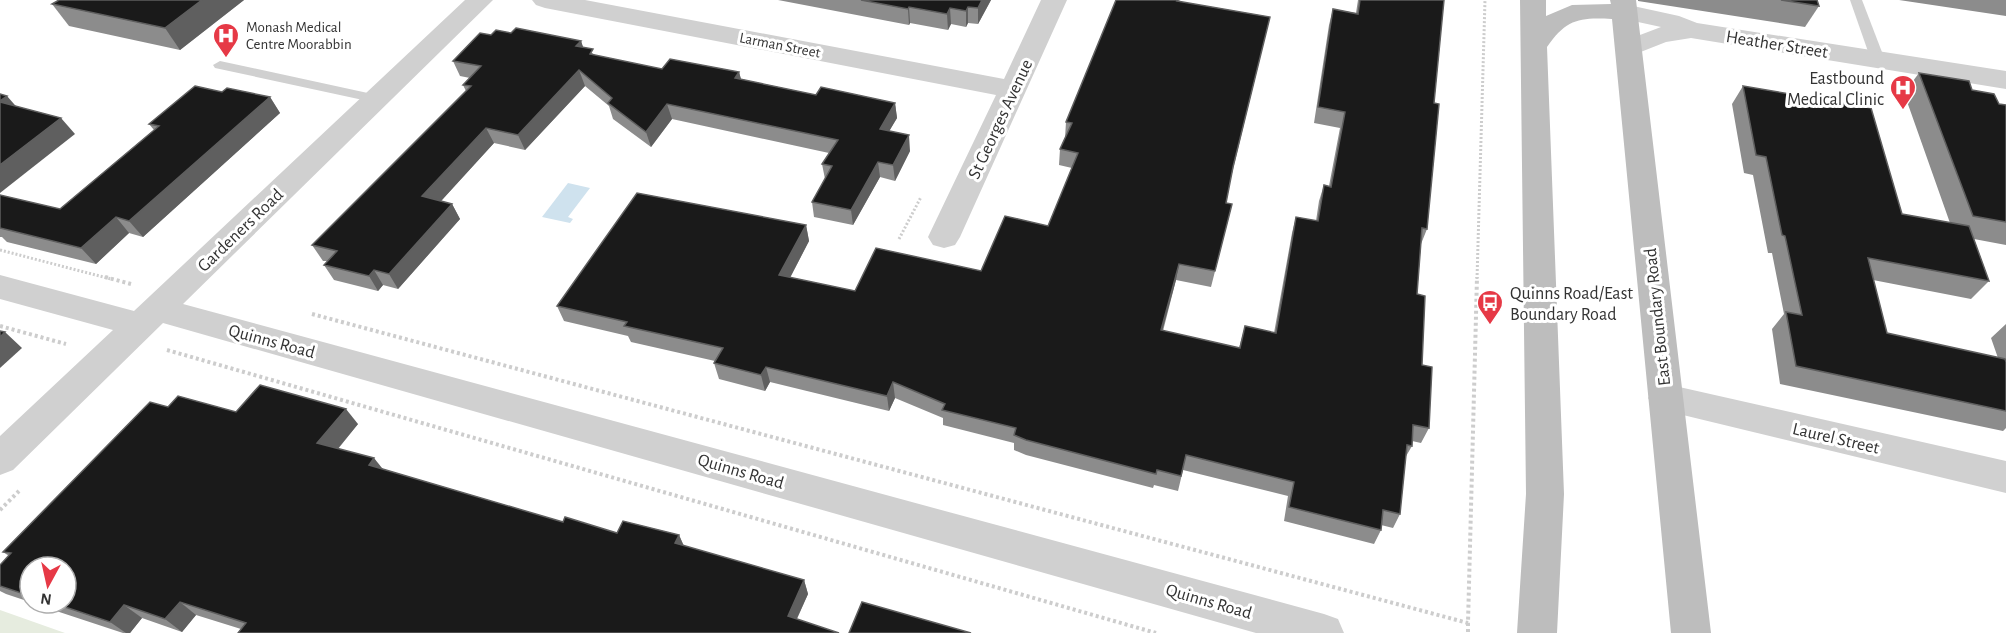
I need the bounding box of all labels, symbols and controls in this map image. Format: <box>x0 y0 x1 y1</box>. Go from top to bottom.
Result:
place label: Monash Medical Centre Moorabbin <box>246 20 352 52</box>
hospital icon: Monash Medical Centre Moorabbin <box>211 21 241 59</box>
street label: Heather Street <box>1725 28 1829 62</box>
street label: Larman Street <box>738 30 822 61</box>
street label: St Georges Avenue <box>965 57 1036 182</box>
place label: Eastbound Medical Clinic <box>1787 70 1884 109</box>
hospital icon: Eastbound Medical Clinic <box>1888 73 1918 111</box>
street label: Gardeners Road <box>195 186 287 276</box>
street label: East Boundary Road <box>1642 247 1674 387</box>
place label: Quinns Road/East Boundary Road <box>1510 285 1633 324</box>
bus stop icon: Quinns Road/East Boundary Road <box>1475 288 1505 326</box>
street label: Quinns Road <box>226 322 317 362</box>
street label: Laurel Street <box>1791 420 1881 458</box>
street label: Quinns Road <box>696 451 786 493</box>
north arrow <box>18 555 78 615</box>
street label: Quinns Road <box>1164 581 1254 623</box>
text: N <box>39 590 53 608</box>

